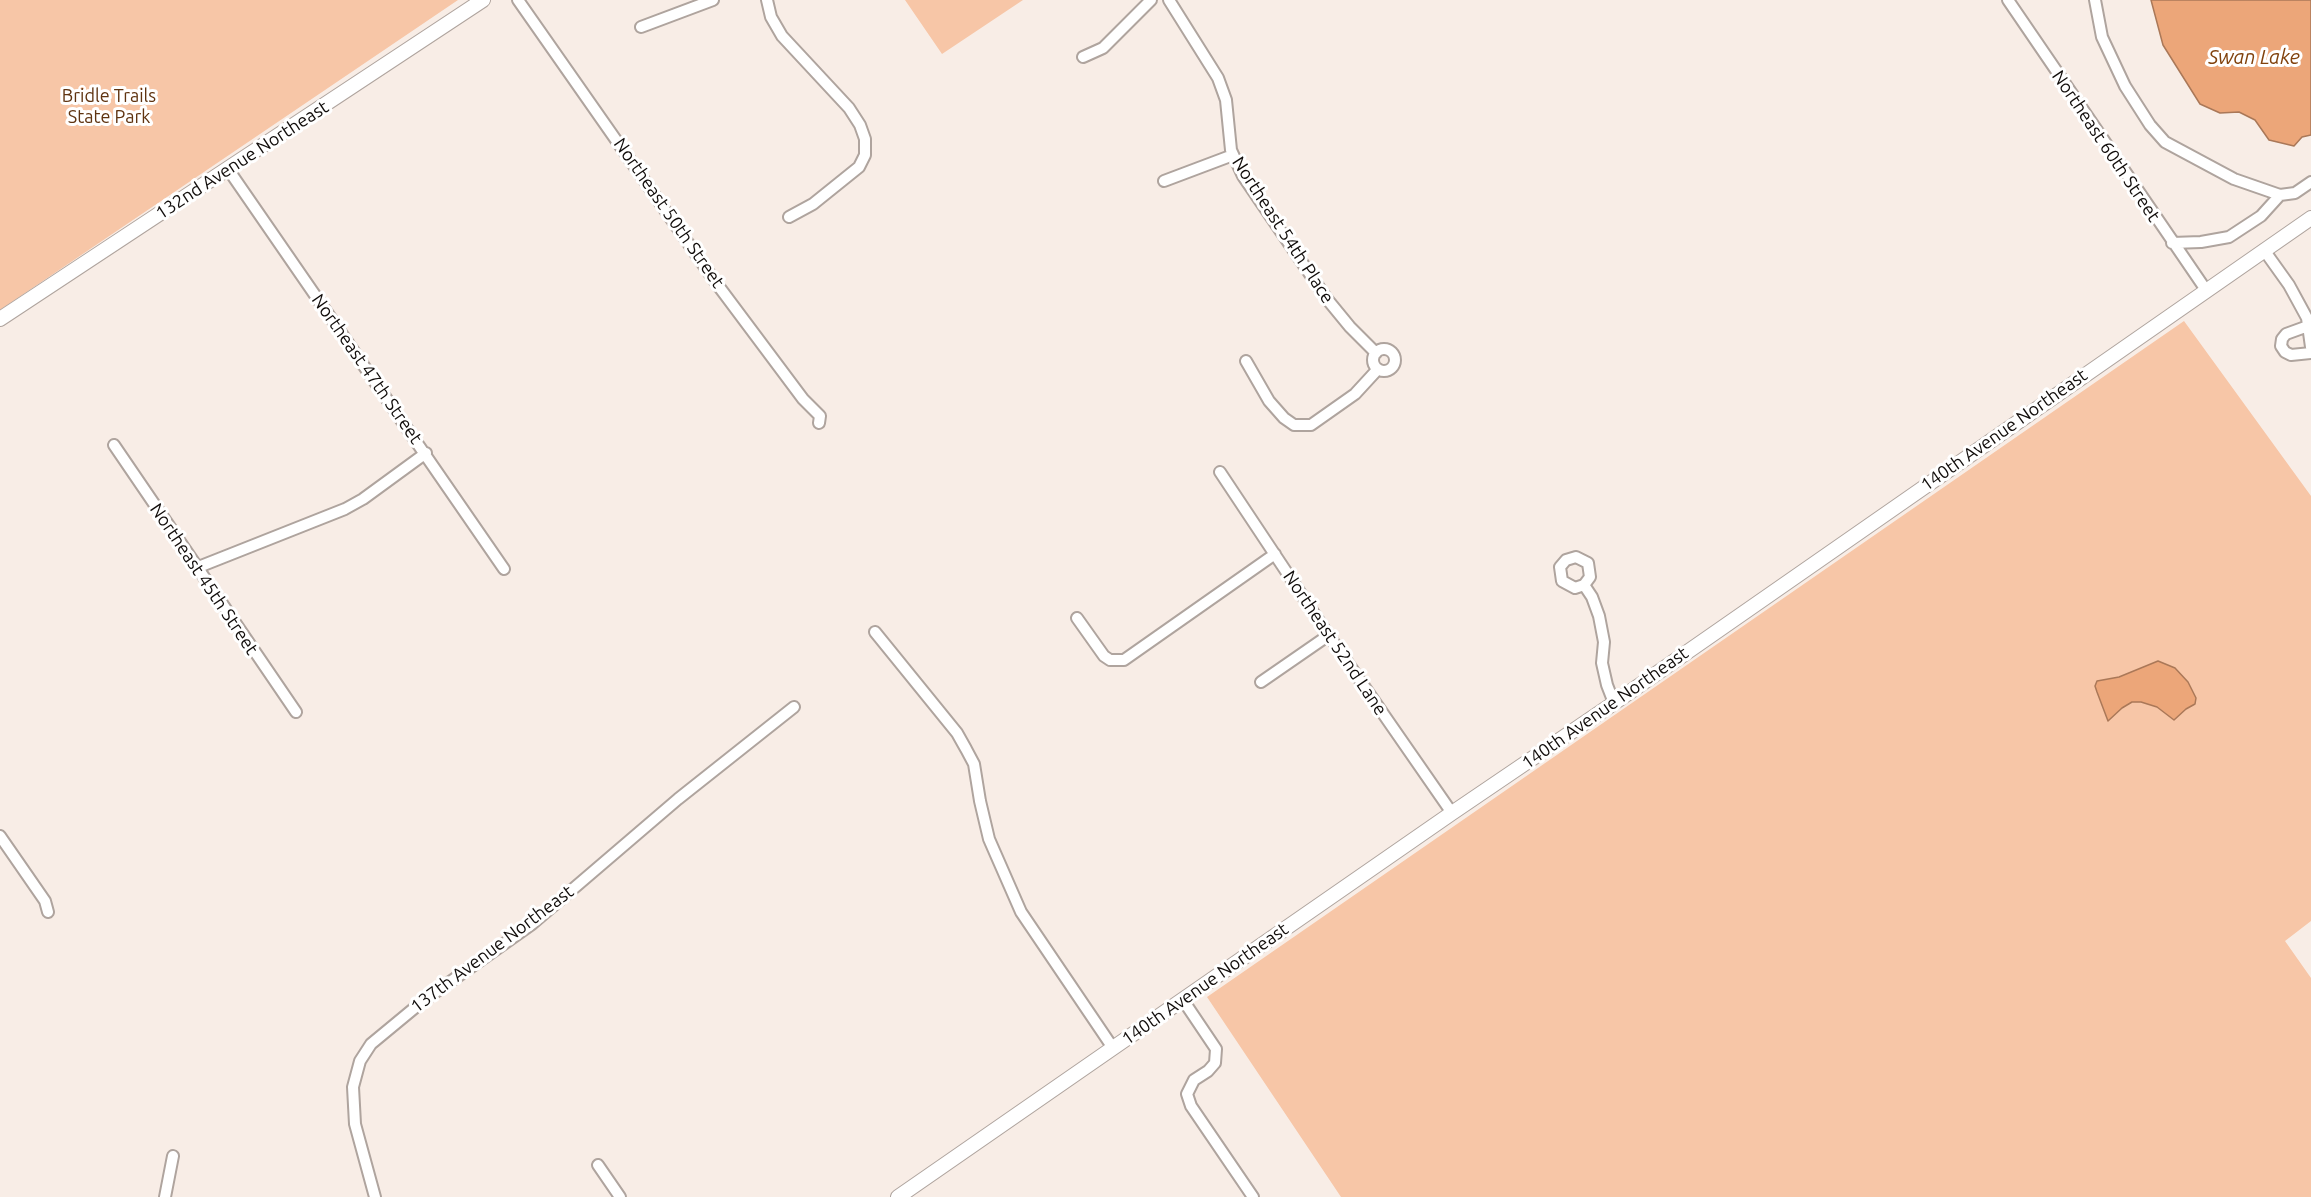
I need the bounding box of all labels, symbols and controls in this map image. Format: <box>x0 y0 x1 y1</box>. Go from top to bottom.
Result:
water label: Swan Lake <box>2208 45 2300 69</box>
street label: Northeast 60th Street <box>2047 66 2165 226</box>
park label: Bridle Trails State Park <box>62 85 156 128</box>
street label: 132nd Avenue Northeast <box>152 96 332 224</box>
street label: Northeast 50th Street <box>609 134 729 292</box>
street label: Northeast 54th Place <box>1227 153 1339 307</box>
street label: Northeast 47th Street <box>307 290 427 448</box>
street label: 140th Avenue Northeast <box>1917 364 2091 496</box>
street label: Northeast 45th Street <box>145 499 263 659</box>
street label: Northeast 52nd Lane <box>1279 567 1391 719</box>
street label: 140th Avenue Northeast <box>1518 642 1692 774</box>
street label: 137th Avenue Northeast <box>406 881 578 1017</box>
street label: 140th Avenue Northeast <box>1118 918 1292 1050</box>

